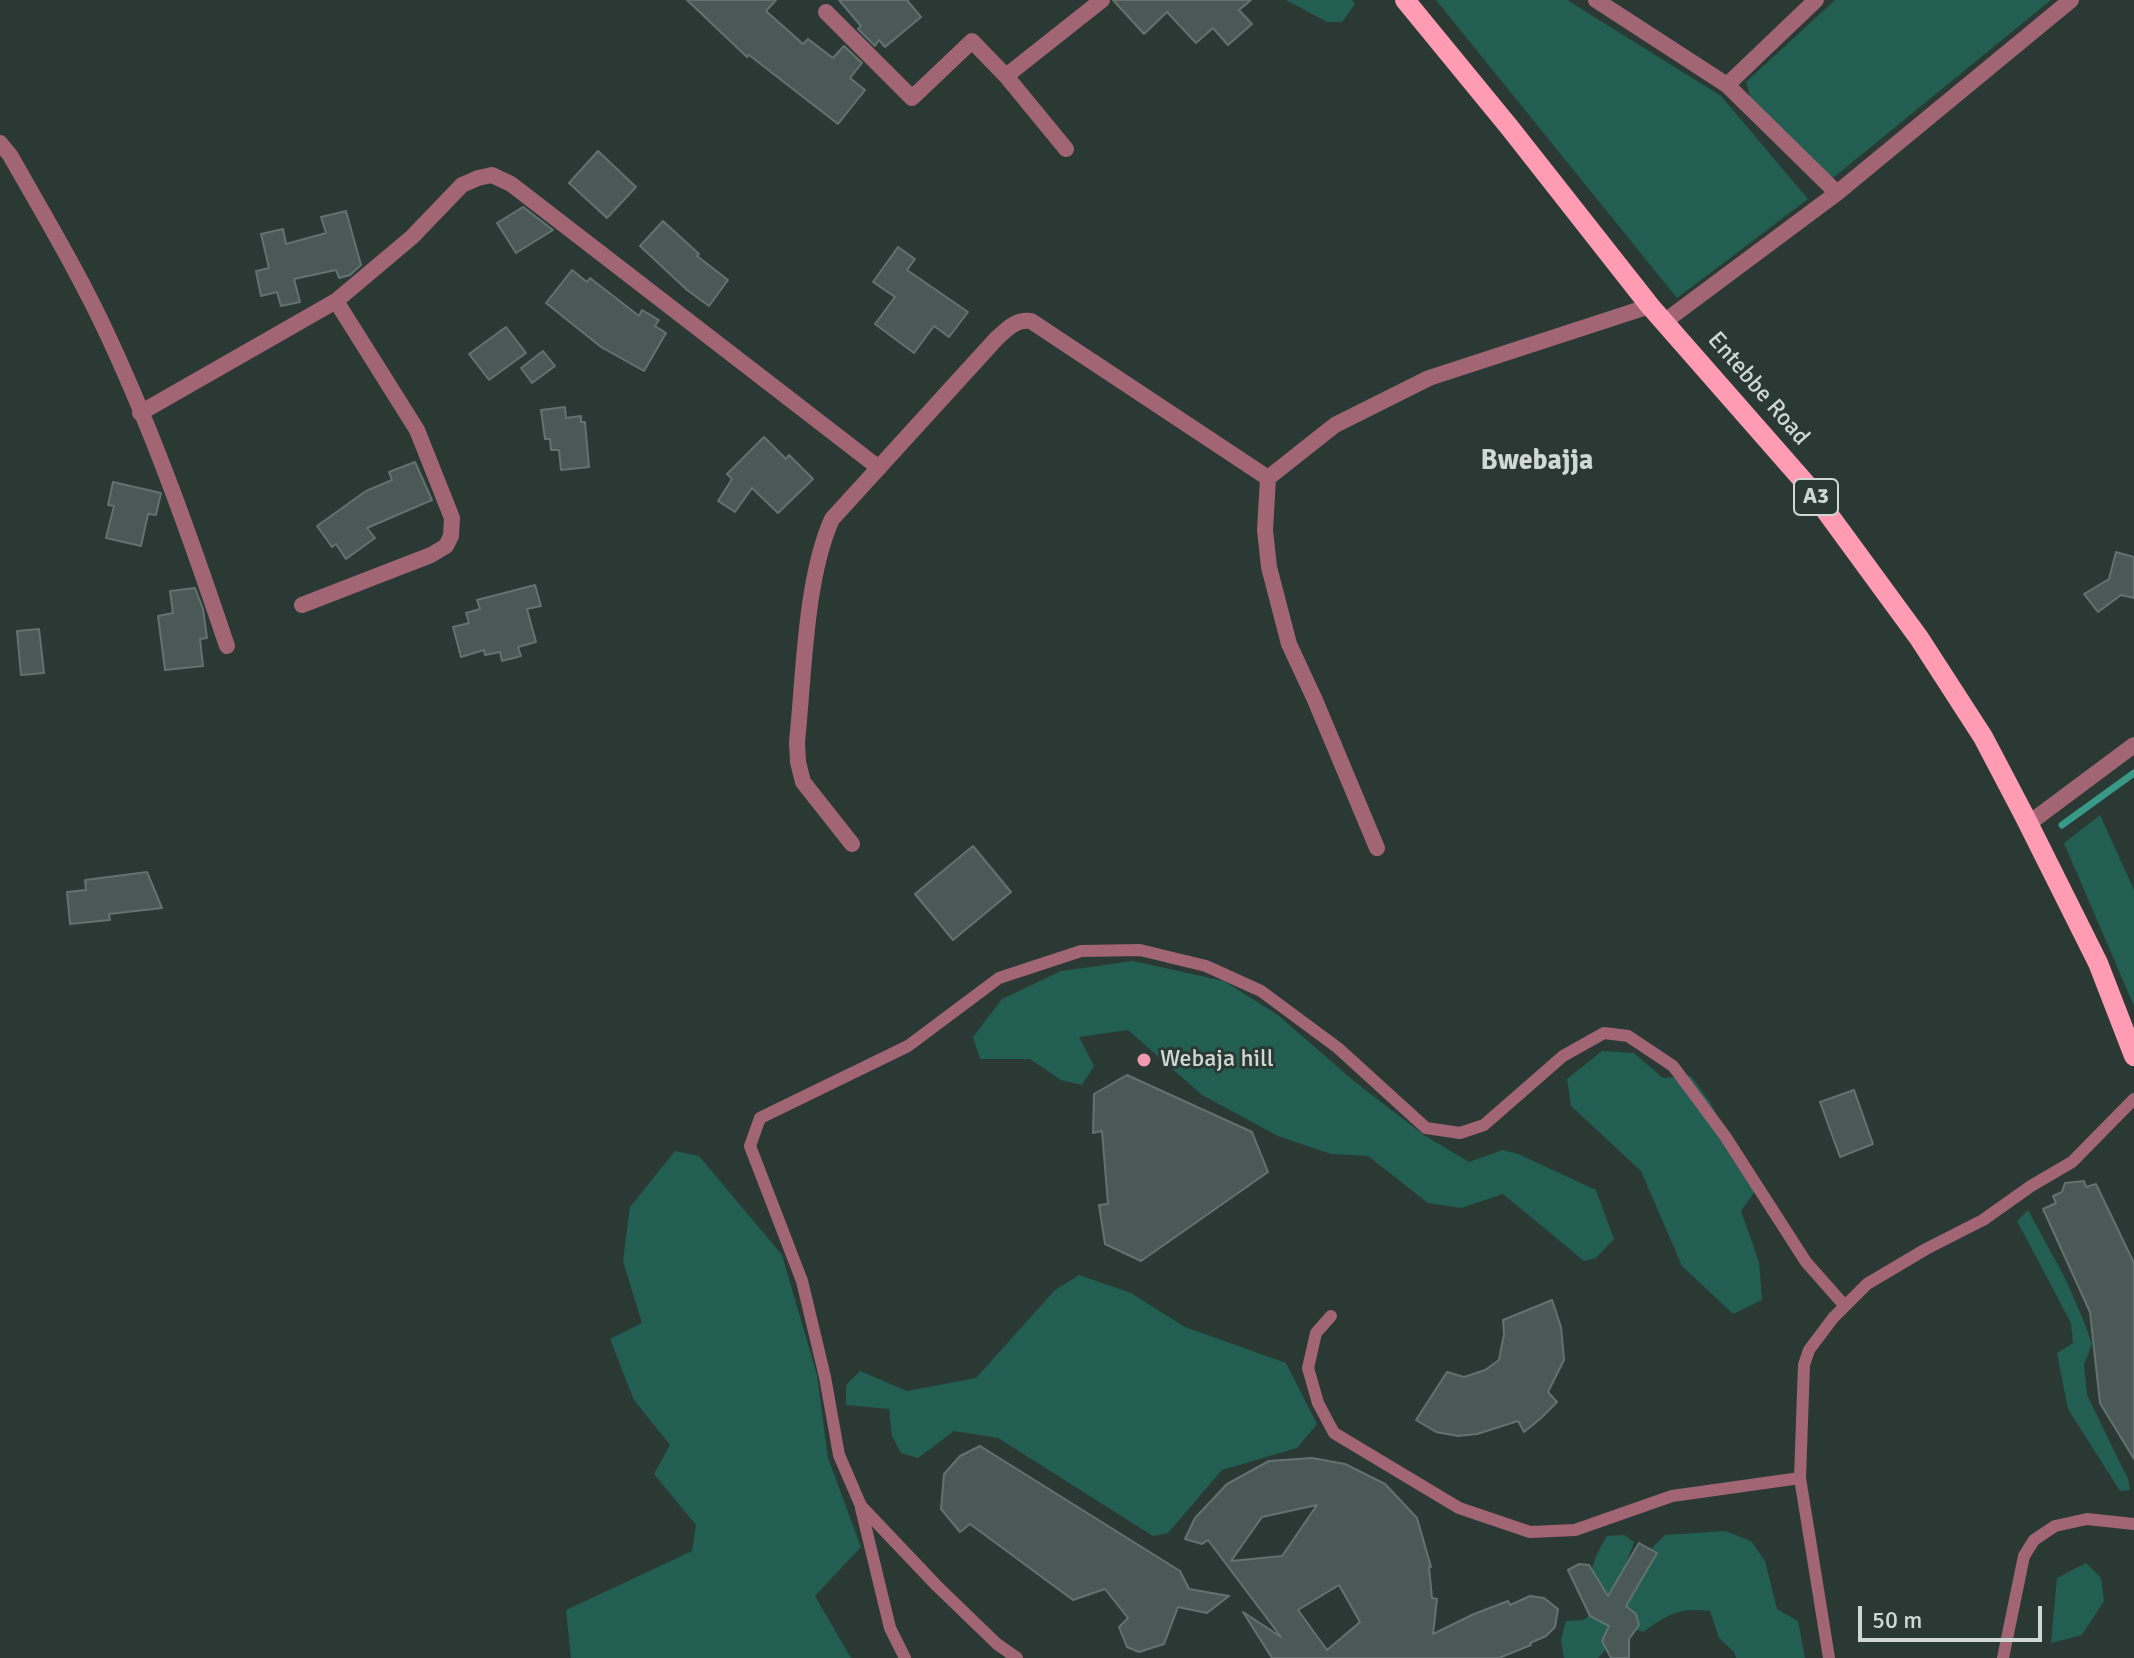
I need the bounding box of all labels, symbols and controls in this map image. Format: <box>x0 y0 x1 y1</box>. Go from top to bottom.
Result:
street label: Entebbe Road <box>1701 326 1815 452</box>
district label: Bwebajja <box>1481 445 1593 479</box>
road number: A3 <box>1794 479 1838 515</box>
place label: Webaja hill <box>1160 1046 1274 1074</box>
marker: Webaja hill <box>1135 1051 1153 1069</box>
scale bar <box>1862 1590 2046 1640</box>
text: 50 m <box>1872 1605 1922 1635</box>

